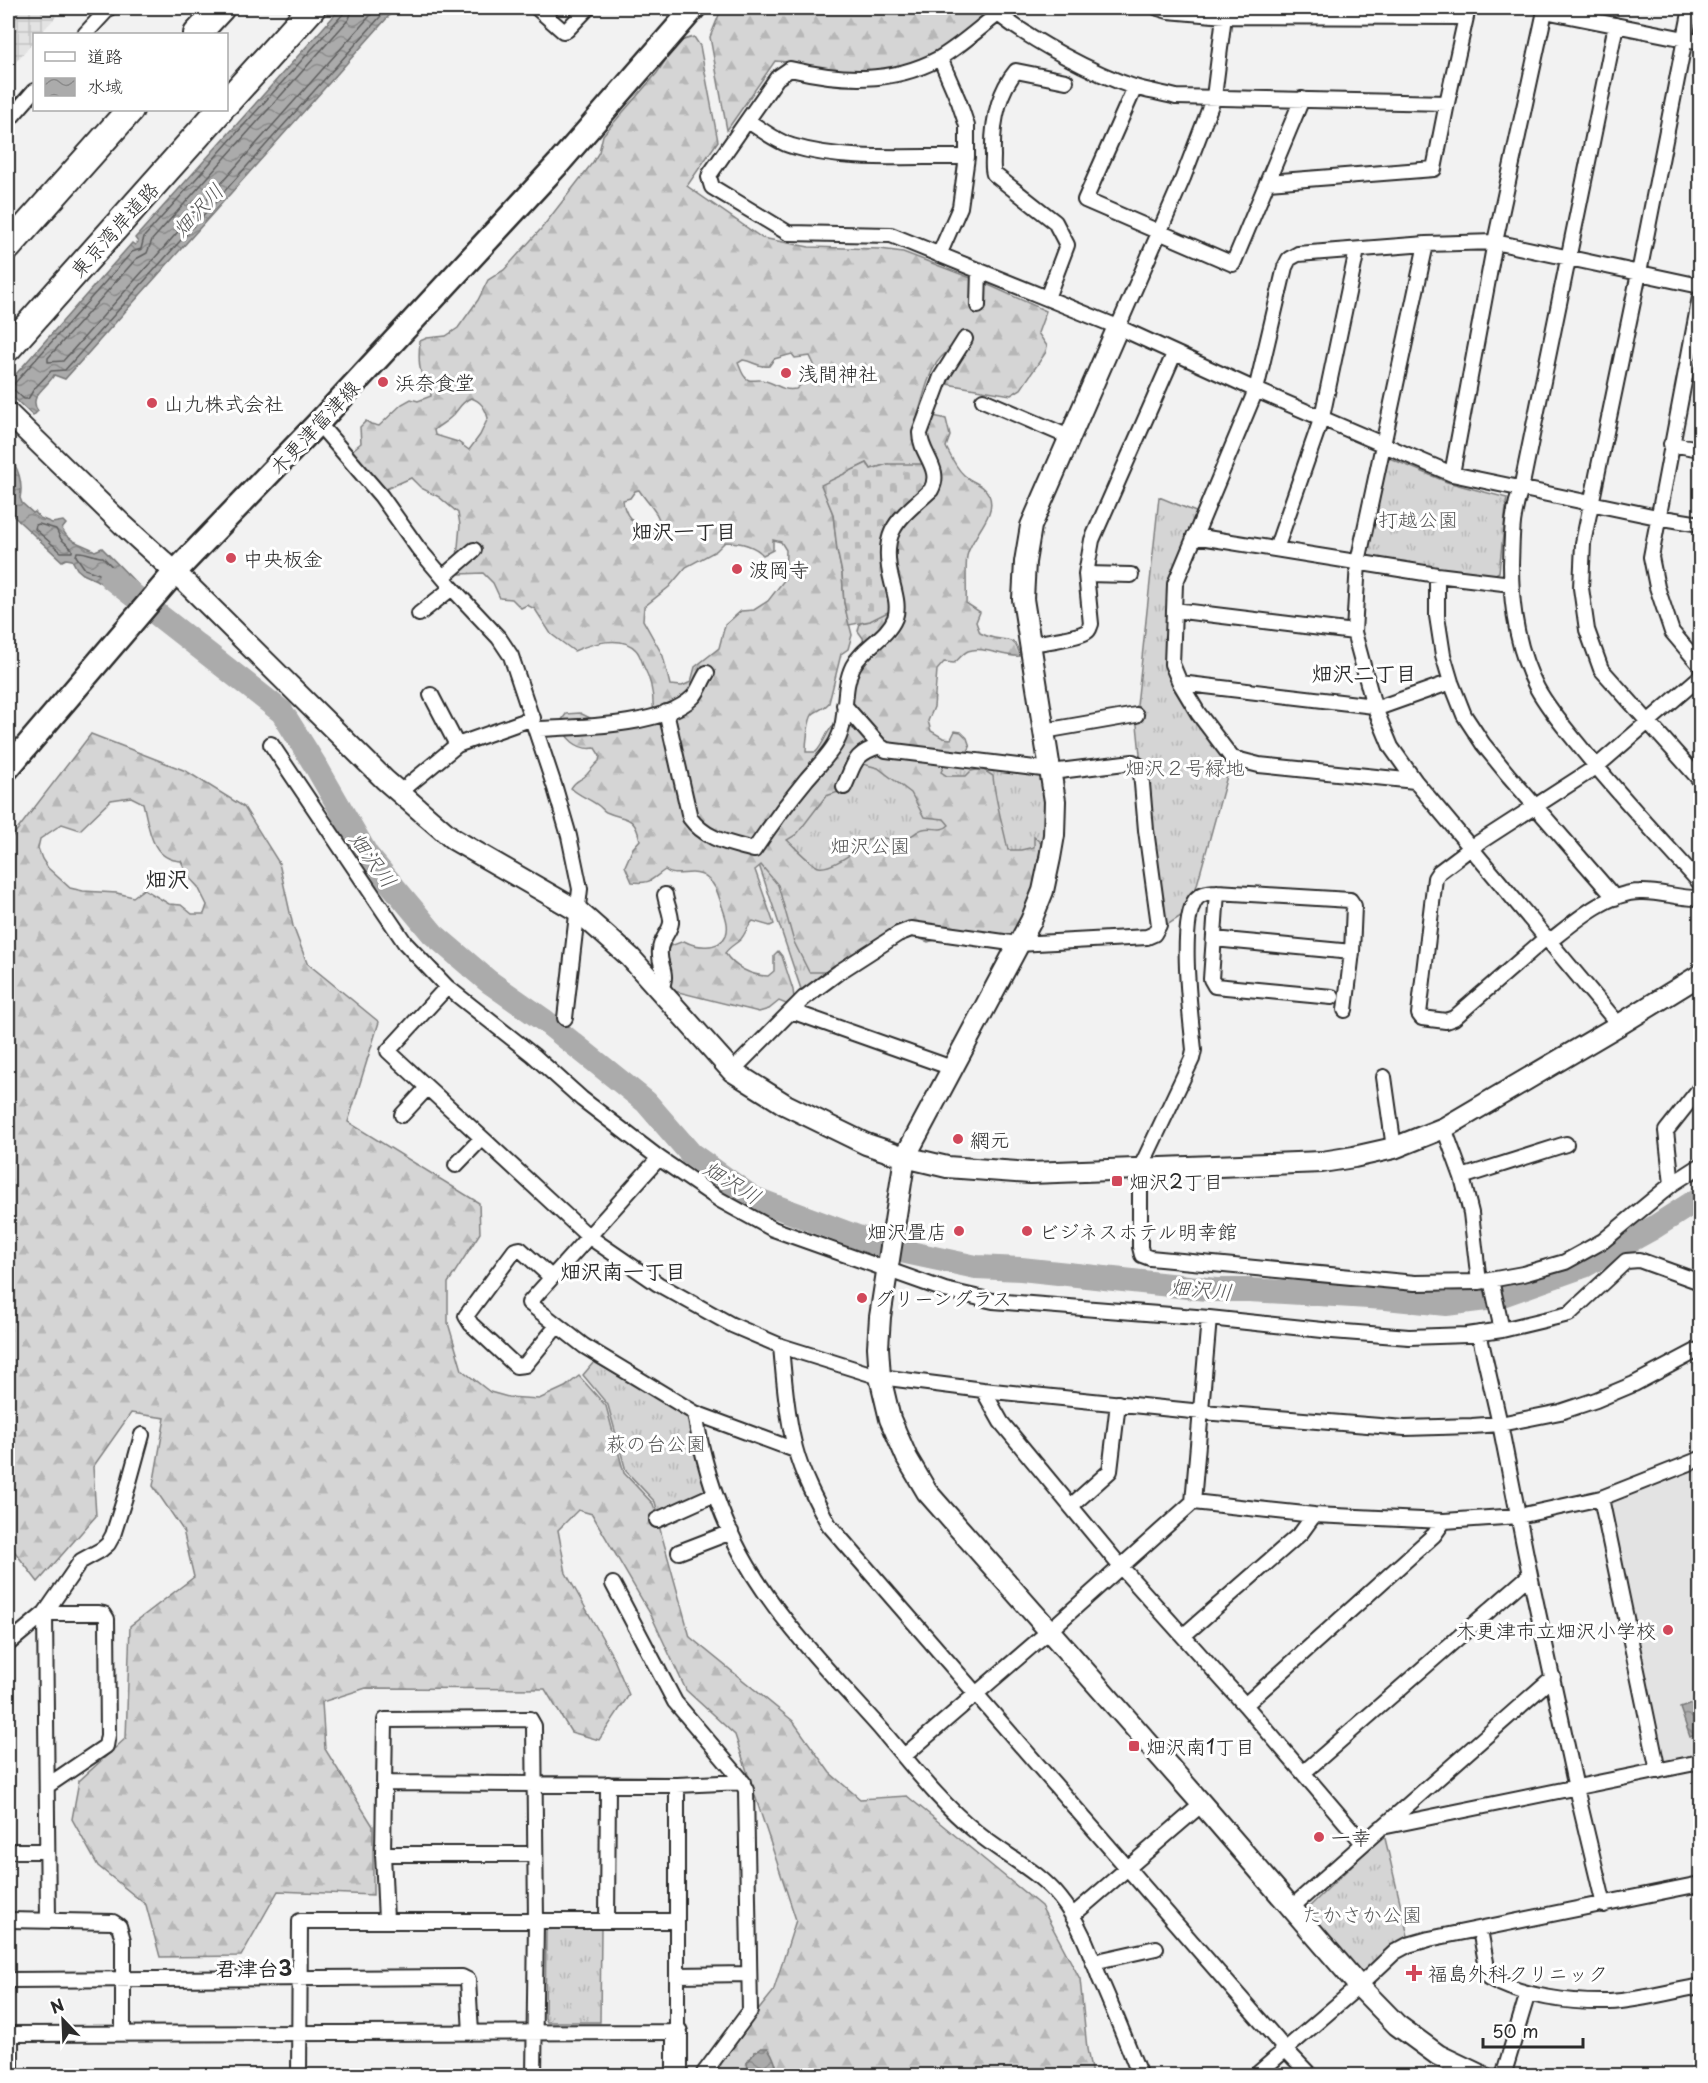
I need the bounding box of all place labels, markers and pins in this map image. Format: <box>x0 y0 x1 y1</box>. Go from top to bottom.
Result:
place label: 浅間神社 <box>798 358 878 388</box>
marker: 浅間神社 <box>779 366 793 380</box>
place label: 浜奈食堂 <box>395 367 475 397</box>
marker: 浜奈食堂 <box>376 375 390 389</box>
place label: 山九株式会社 <box>164 388 284 418</box>
marker: 山九株式会社 <box>145 396 159 410</box>
place label: 中央板金 <box>243 543 323 573</box>
marker: 中央板金 <box>224 551 238 565</box>
place label: 波岡寺 <box>749 554 809 584</box>
marker: 波岡寺 <box>730 562 744 576</box>
place label: 網元 <box>970 1124 1010 1154</box>
marker: 網元 <box>951 1132 965 1146</box>
place label: 畑沢2丁目 <box>1129 1166 1223 1196</box>
marker: 畑沢2丁目 <box>1110 1174 1124 1188</box>
place label: 畑沢畳店 <box>867 1216 947 1246</box>
place label: ビジネスホテル明幸館 <box>1039 1216 1237 1246</box>
marker: 畑沢畳店 <box>952 1224 966 1238</box>
marker: ビジネスホテル明幸館 <box>1020 1224 1034 1238</box>
place label: グリーングラス <box>874 1283 1012 1313</box>
marker: グリーングラス <box>855 1291 869 1305</box>
place label: 木更津市立畑沢小学校 <box>1456 1615 1656 1645</box>
marker: 木更津市立畑沢小学校 <box>1661 1623 1675 1637</box>
place label: 畑沢南1丁目 <box>1146 1731 1255 1761</box>
marker: 畑沢南1丁目 <box>1127 1739 1141 1753</box>
place label: 一幸 <box>1331 1822 1371 1852</box>
marker: 一幸 <box>1312 1830 1326 1844</box>
place label: 福島外科クリニック <box>1428 1958 1608 1988</box>
marker: 福島外科クリニック <box>1405 1964 1423 1982</box>

